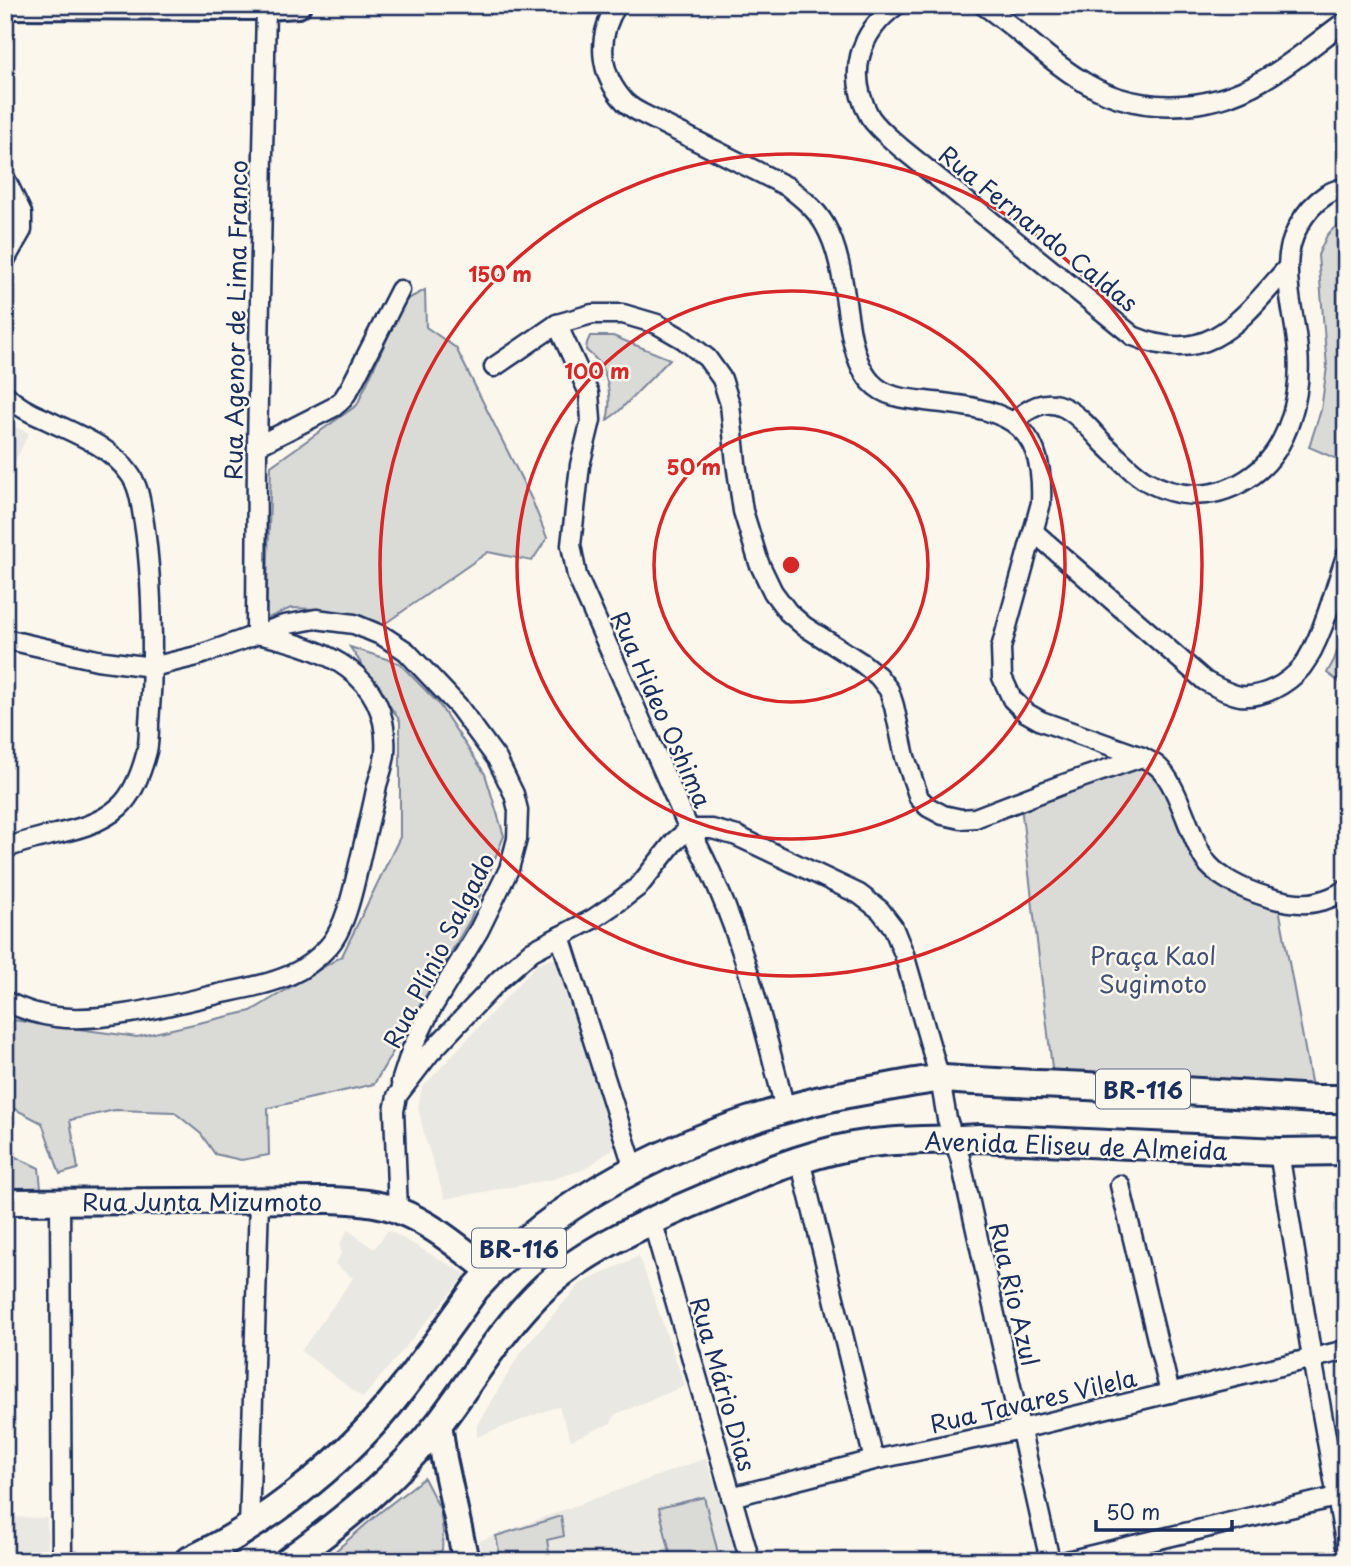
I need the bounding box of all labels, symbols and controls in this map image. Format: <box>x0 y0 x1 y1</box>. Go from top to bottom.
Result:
street label: Rua Fernando Caldas <box>932 136 1146 320</box>
street label: Rua Agenor de Lima Franco <box>214 160 256 480</box>
text: 150 m <box>468 257 532 289</box>
text: 100 m <box>564 354 630 386</box>
text: 50 m <box>667 450 721 482</box>
centre of rings <box>779 553 803 577</box>
street label: Rua Hideo Oshima <box>603 605 721 813</box>
street label: Rua Plínio Salgado <box>373 846 503 1054</box>
park label: Praça Kaol Sugimoto <box>1090 937 1216 1001</box>
road number: BR-116 <box>1096 1070 1190 1108</box>
street label: Avenida Eliseu de Almeida <box>924 1122 1228 1168</box>
street label: Rua Junta Mizumoto <box>82 1183 322 1219</box>
street label: Rua Rio Azul <box>981 1219 1049 1369</box>
road number: BR-116 <box>472 1228 566 1268</box>
street label: Rua Mário Dias <box>682 1293 766 1475</box>
street label: Rua Tavares Vilela <box>926 1359 1140 1441</box>
scale bar <box>1096 1489 1232 1533</box>
text: 50 m <box>1106 1495 1160 1527</box>

